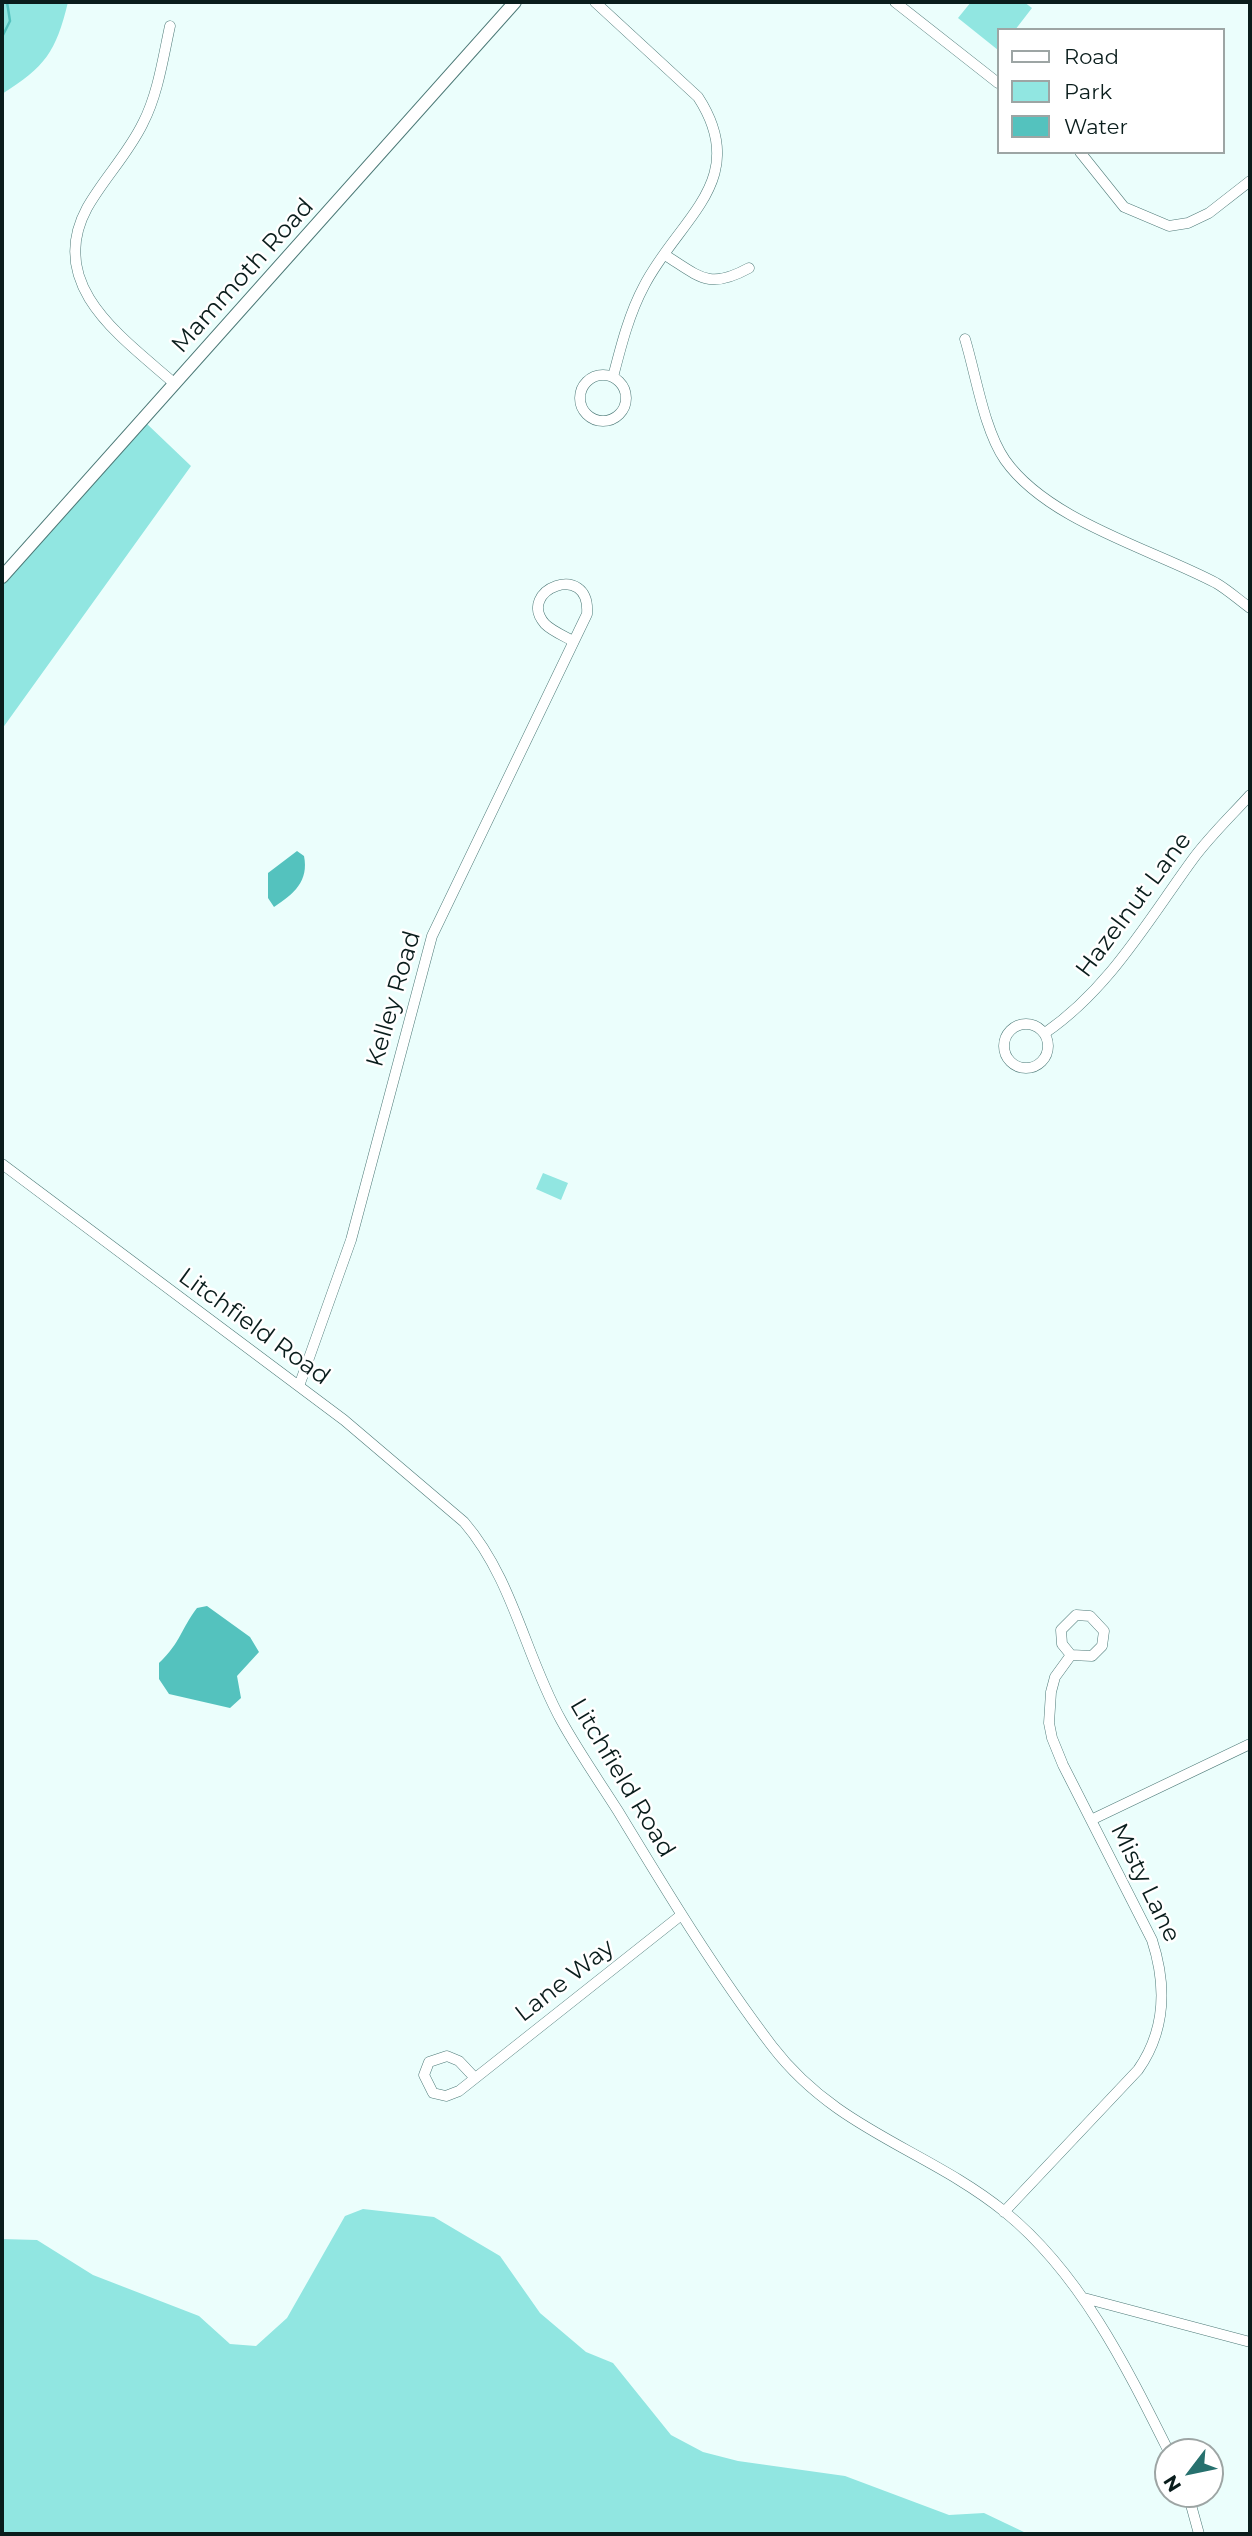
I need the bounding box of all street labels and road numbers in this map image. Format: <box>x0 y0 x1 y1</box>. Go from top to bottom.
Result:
street label: Mammoth Road <box>166 193 320 359</box>
street label: Hazelnut Lane <box>1070 827 1198 983</box>
street label: Kelley Road <box>361 928 427 1070</box>
street label: Litchfield Road <box>173 1262 335 1392</box>
street label: Litchfield Road <box>563 1693 681 1863</box>
street label: Misty Lane <box>1104 1819 1186 1947</box>
street label: Lane Way <box>510 1934 620 2028</box>

